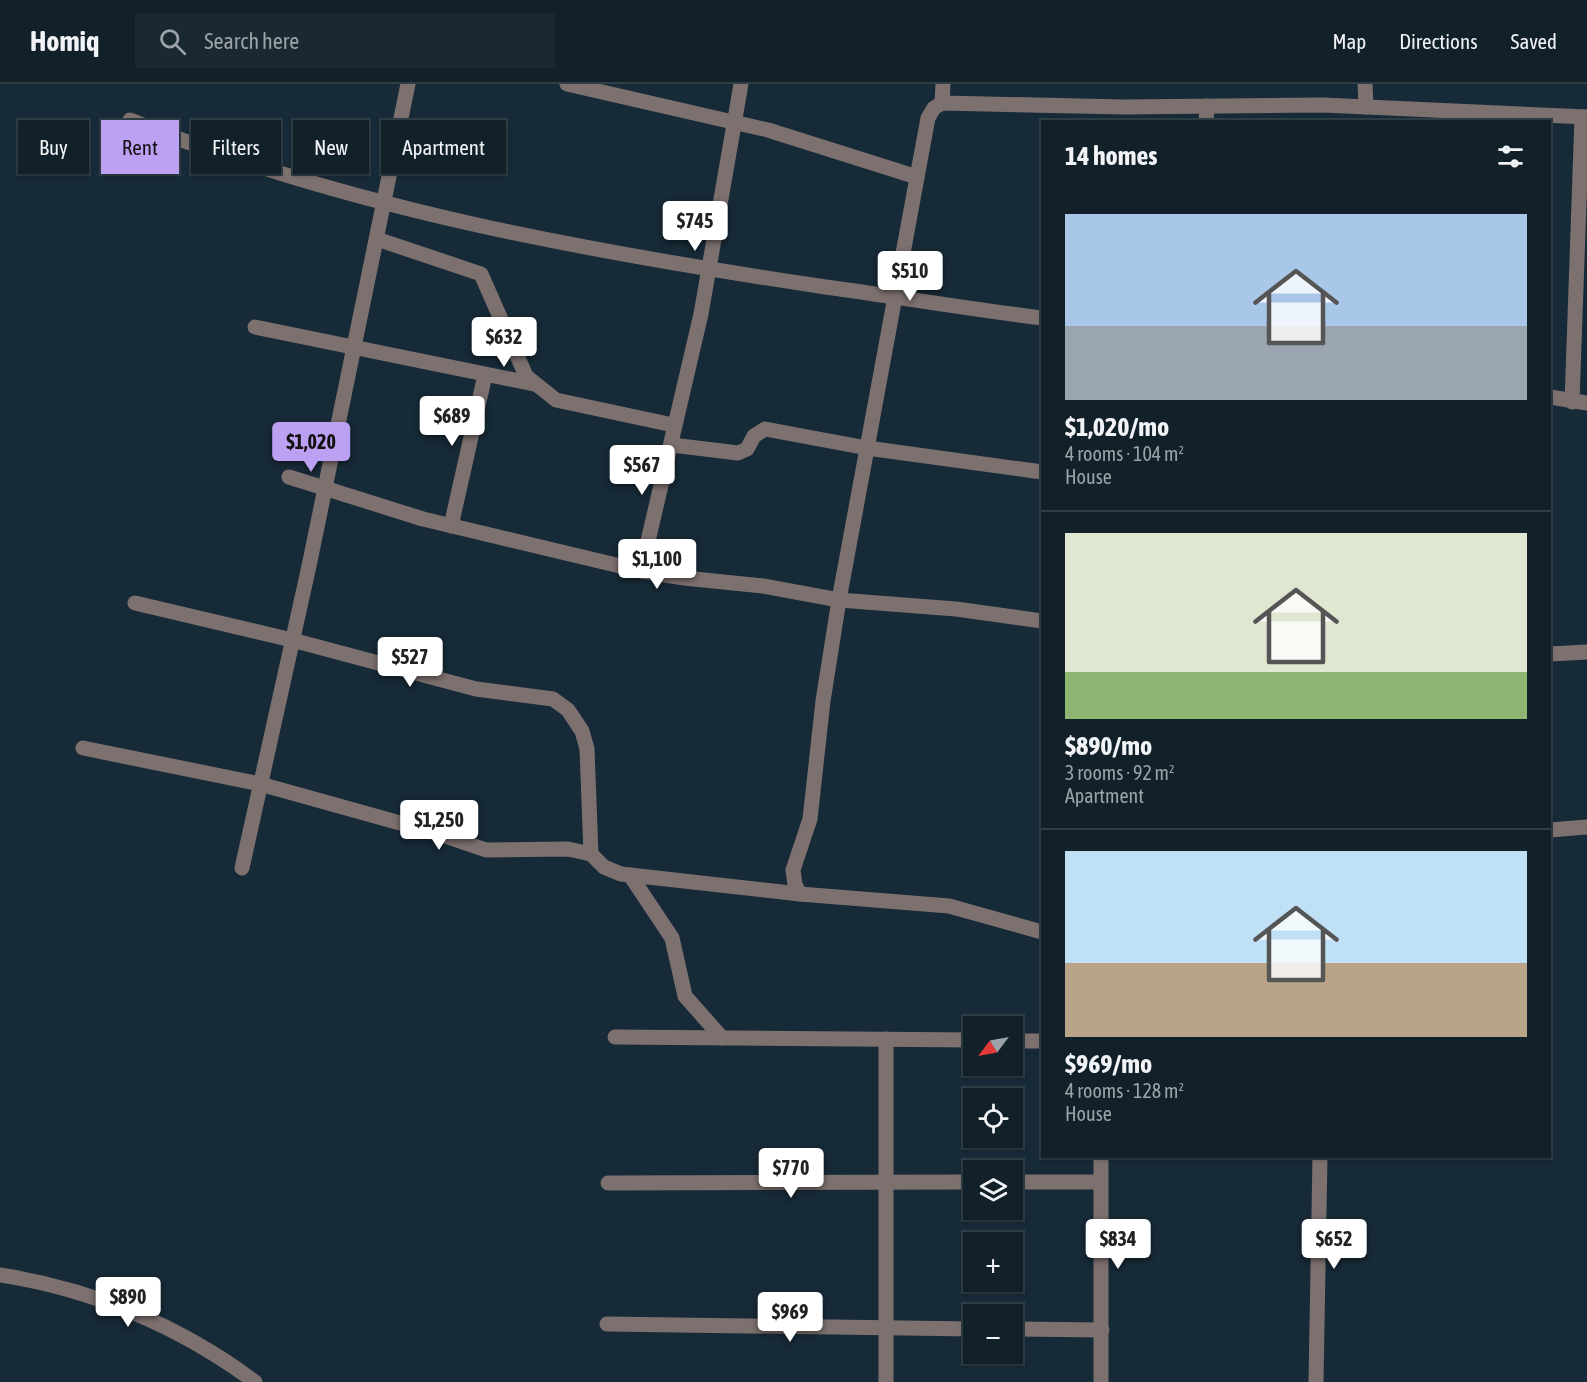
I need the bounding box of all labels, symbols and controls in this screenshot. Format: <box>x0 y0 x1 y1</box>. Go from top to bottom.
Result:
search box <box>135 14 555 68</box>
text: Homiq <box>30 25 99 57</box>
icon: search <box>156 25 189 58</box>
text: Search here <box>204 28 299 54</box>
text: Map <box>1332 29 1366 53</box>
text: Directions <box>1399 29 1478 53</box>
text: Saved <box>1511 29 1557 53</box>
chip: Buy <box>18 120 89 174</box>
chip: Rent <box>101 120 179 174</box>
chip: Filters <box>191 120 281 174</box>
chip: New <box>293 120 369 174</box>
chip: Apartment <box>381 120 506 174</box>
icon: filters <box>1494 140 1527 173</box>
text: 14 homes <box>1065 141 1158 171</box>
pin: $745 <box>659 201 731 252</box>
text: $745 <box>677 209 713 232</box>
pin: $510 <box>874 251 946 302</box>
icon: home <box>1242 253 1350 361</box>
text: $510 <box>892 259 928 282</box>
pin: $632 <box>468 317 540 368</box>
text: $632 <box>486 325 522 348</box>
pin: $689 <box>416 396 488 447</box>
text: $689 <box>434 404 470 427</box>
text: $1,020/mo <box>1065 412 1169 442</box>
pin: $1,020 <box>262 422 360 473</box>
text: $1,020 <box>286 430 336 453</box>
text: 4 rooms · 104 m² <box>1065 442 1184 465</box>
pin: $567 <box>606 445 678 496</box>
text: $567 <box>624 453 660 476</box>
text: House <box>1065 465 1112 488</box>
pin: $1,100 <box>608 539 706 590</box>
text: $1,100 <box>632 547 682 570</box>
icon: home <box>1242 572 1350 680</box>
pin: $527 <box>374 637 446 688</box>
text: $527 <box>392 645 428 668</box>
text: $890/mo <box>1065 731 1152 761</box>
text: 3 rooms · 92 m² <box>1065 761 1175 784</box>
text: Apartment <box>1065 784 1144 807</box>
pin: $1,250 <box>390 800 488 851</box>
text: $1,250 <box>414 808 464 831</box>
icon: home <box>1242 890 1350 998</box>
north arrow <box>963 1016 1023 1076</box>
map controls <box>963 1016 1023 1364</box>
text: $969/mo <box>1065 1049 1152 1079</box>
text: 4 rooms · 128 m² <box>1065 1079 1184 1102</box>
button: locate <box>963 1088 1023 1148</box>
text: House <box>1065 1102 1112 1125</box>
pin: $770 <box>755 1148 827 1199</box>
text: $770 <box>773 1156 809 1179</box>
button: layers <box>963 1160 1023 1220</box>
pin: $834 <box>1082 1219 1154 1270</box>
pin: $652 <box>1298 1219 1370 1270</box>
text: $834 <box>1100 1227 1136 1250</box>
text: $652 <box>1316 1227 1352 1250</box>
button: + <box>963 1232 1023 1292</box>
pin: $890 <box>92 1277 164 1328</box>
text: $890 <box>110 1285 146 1308</box>
pin: $969 <box>754 1292 826 1343</box>
text: $969 <box>772 1300 808 1323</box>
button: − <box>963 1304 1023 1364</box>

